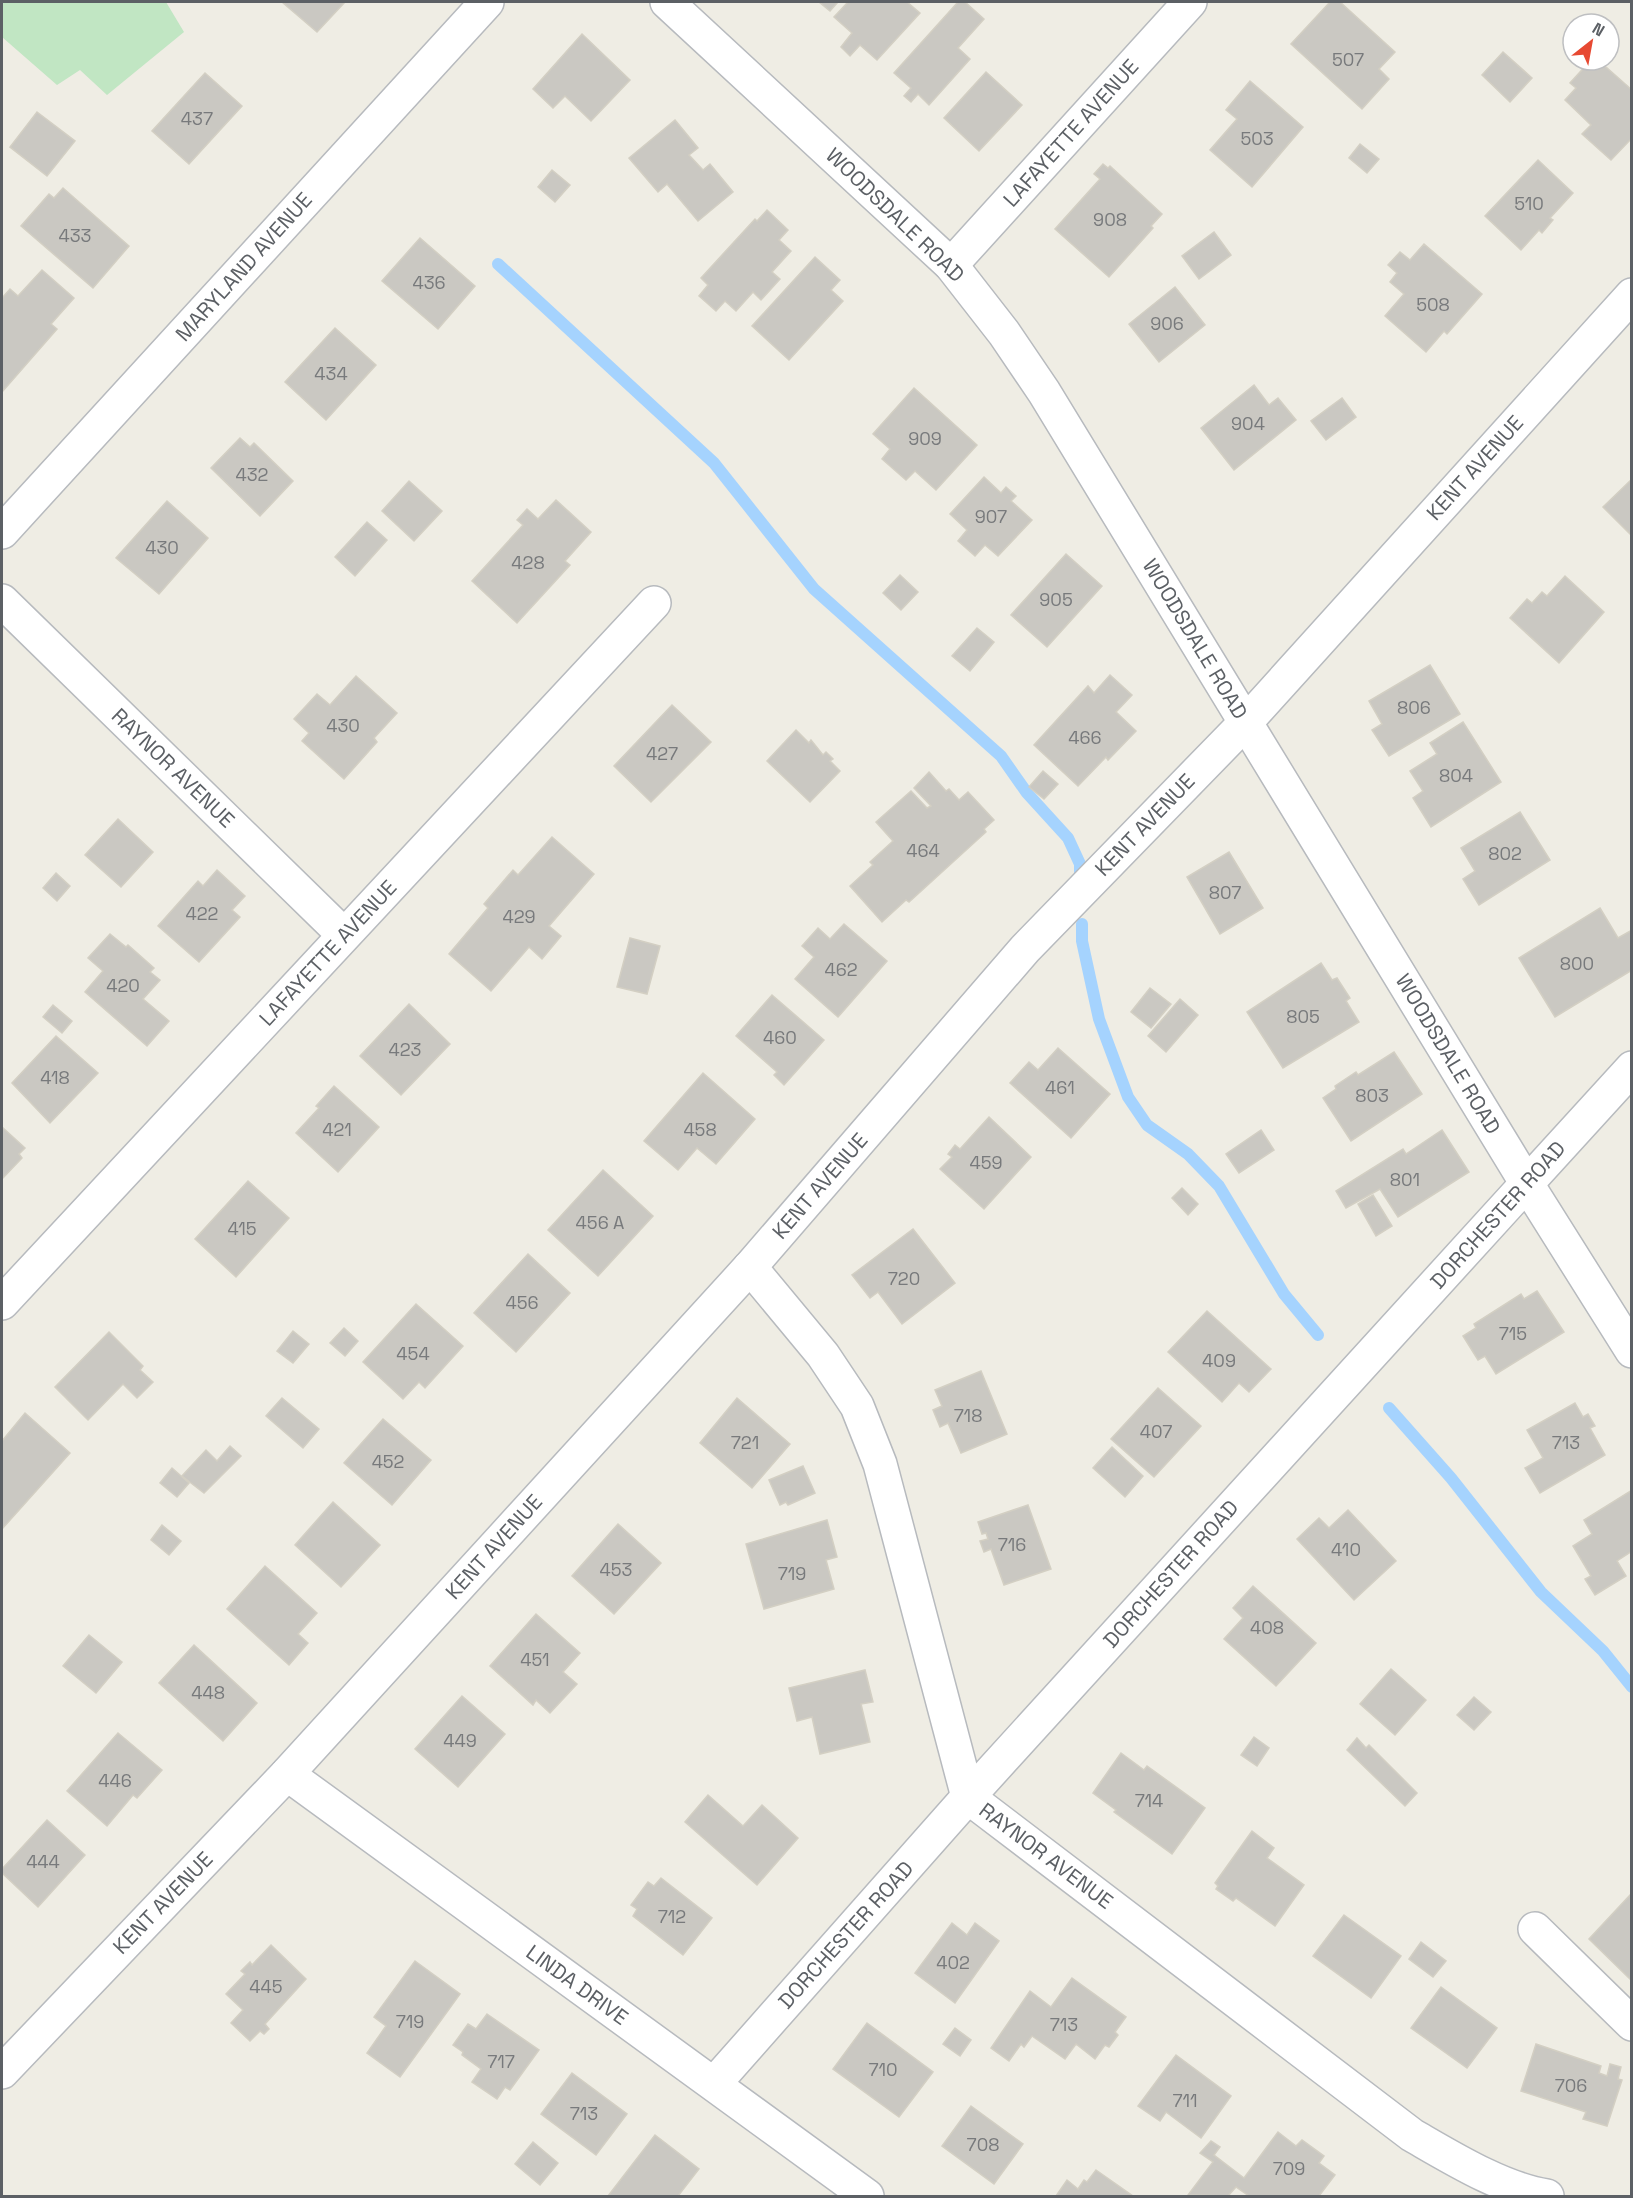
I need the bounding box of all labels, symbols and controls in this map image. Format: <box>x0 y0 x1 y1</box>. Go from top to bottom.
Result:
north arrow <box>1561 12 1621 72</box>
text: N <box>1588 18 1608 41</box>
house number: 507 <box>1332 48 1364 71</box>
street label: LAFAYETTE AVENUE <box>997 53 1144 212</box>
house number: 437 <box>181 107 213 130</box>
house number: 503 <box>1240 127 1274 150</box>
street label: WOODSDALE ROAD <box>820 142 970 288</box>
street label: MARYLAND AVENUE <box>170 186 318 347</box>
house number: 510 <box>1514 192 1544 215</box>
house number: 908 <box>1093 208 1127 231</box>
house number: 433 <box>59 224 92 247</box>
house number: 436 <box>412 271 446 294</box>
house number: 508 <box>1416 293 1450 316</box>
house number: 906 <box>1150 312 1184 335</box>
house number: 434 <box>314 362 348 385</box>
street label: KENT AVENUE <box>1420 410 1529 526</box>
house number: 904 <box>1231 412 1265 435</box>
house number: 909 <box>908 427 942 450</box>
house number: 432 <box>236 463 268 486</box>
house number: 907 <box>975 505 1007 528</box>
house number: 430 <box>145 536 179 559</box>
house number: 428 <box>511 551 545 574</box>
street label: WOODSDALE ROAD <box>1137 554 1254 724</box>
house number: 905 <box>1039 588 1073 611</box>
house number: 806 <box>1397 696 1431 719</box>
street label: RAYNOR AVENUE <box>106 702 241 833</box>
house number: 430 <box>326 714 360 737</box>
house number: 466 <box>1068 726 1102 749</box>
house number: 427 <box>646 742 678 765</box>
house number: 804 <box>1439 764 1473 787</box>
street label: KENT AVENUE <box>1089 768 1200 882</box>
house number: 464 <box>906 839 940 862</box>
house number: 802 <box>1488 842 1522 865</box>
street label: LAFAYETTE AVENUE <box>253 874 402 1031</box>
house number: 807 <box>1209 881 1241 904</box>
house number: 422 <box>186 902 218 925</box>
house number: 429 <box>502 905 536 928</box>
house number: 800 <box>1560 952 1594 975</box>
house number: 462 <box>824 958 858 981</box>
street label: WOODSDALE ROAD <box>1390 969 1507 1139</box>
house number: 420 <box>106 974 140 997</box>
house number: 805 <box>1286 1005 1320 1028</box>
house number: 460 <box>763 1026 797 1049</box>
house number: 423 <box>389 1038 421 1061</box>
house number: 418 <box>40 1066 70 1089</box>
house number: 461 <box>1045 1076 1075 1099</box>
house number: 803 <box>1355 1084 1389 1107</box>
house number: 421 <box>322 1118 352 1141</box>
house number: 458 <box>683 1118 717 1141</box>
street label: KENT AVENUE <box>766 1127 873 1244</box>
street label: DORCHESTER ROAD <box>1424 1135 1571 1294</box>
house number: 459 <box>969 1151 1003 1174</box>
house number: 801 <box>1390 1168 1420 1191</box>
house number: 456 A <box>576 1211 624 1234</box>
house number: 415 <box>227 1217 257 1240</box>
house number: 720 <box>888 1267 920 1290</box>
house number: 456 <box>505 1291 539 1314</box>
house number: 715 <box>1499 1322 1527 1345</box>
house number: 454 <box>396 1342 430 1365</box>
house number: 409 <box>1202 1349 1236 1372</box>
house number: 718 <box>954 1404 982 1427</box>
house number: 407 <box>1140 1420 1172 1443</box>
house number: 721 <box>731 1431 759 1454</box>
house number: 713 <box>1552 1431 1580 1454</box>
house number: 452 <box>372 1450 404 1473</box>
street label: KENT AVENUE <box>439 1489 548 1605</box>
street label: DORCHESTER ROAD <box>1097 1494 1244 1653</box>
house number: 716 <box>998 1533 1026 1556</box>
house number: 410 <box>1331 1538 1361 1561</box>
house number: 453 <box>600 1558 632 1581</box>
house number: 719 <box>778 1562 806 1585</box>
house number: 408 <box>1250 1616 1284 1639</box>
house number: 451 <box>520 1648 550 1671</box>
house number: 448 <box>191 1681 225 1704</box>
house number: 449 <box>443 1729 477 1752</box>
house number: 446 <box>98 1769 132 1792</box>
house number: 714 <box>1135 1789 1163 1812</box>
street label: RAYNOR AVENUE <box>974 1796 1119 1915</box>
street label: KENT AVENUE <box>107 1846 218 1960</box>
house number: 444 <box>26 1850 60 1873</box>
street label: DORCHESTER ROAD <box>772 1855 919 2014</box>
house number: 712 <box>658 1905 686 1928</box>
street label: LINDA DRIVE <box>521 1938 634 2031</box>
house number: 402 <box>936 1951 970 1974</box>
house number: 445 <box>249 1975 283 1998</box>
house number: 719 <box>396 2010 424 2033</box>
house number: 713 <box>1050 2013 1078 2036</box>
house number: 717 <box>487 2050 515 2073</box>
house number: 710 <box>868 2058 898 2081</box>
house number: 706 <box>1555 2074 1587 2097</box>
house number: 711 <box>1172 2089 1198 2112</box>
house number: 713 <box>570 2102 598 2125</box>
house number: 708 <box>967 2133 999 2156</box>
house number: 709 <box>1273 2157 1305 2180</box>

